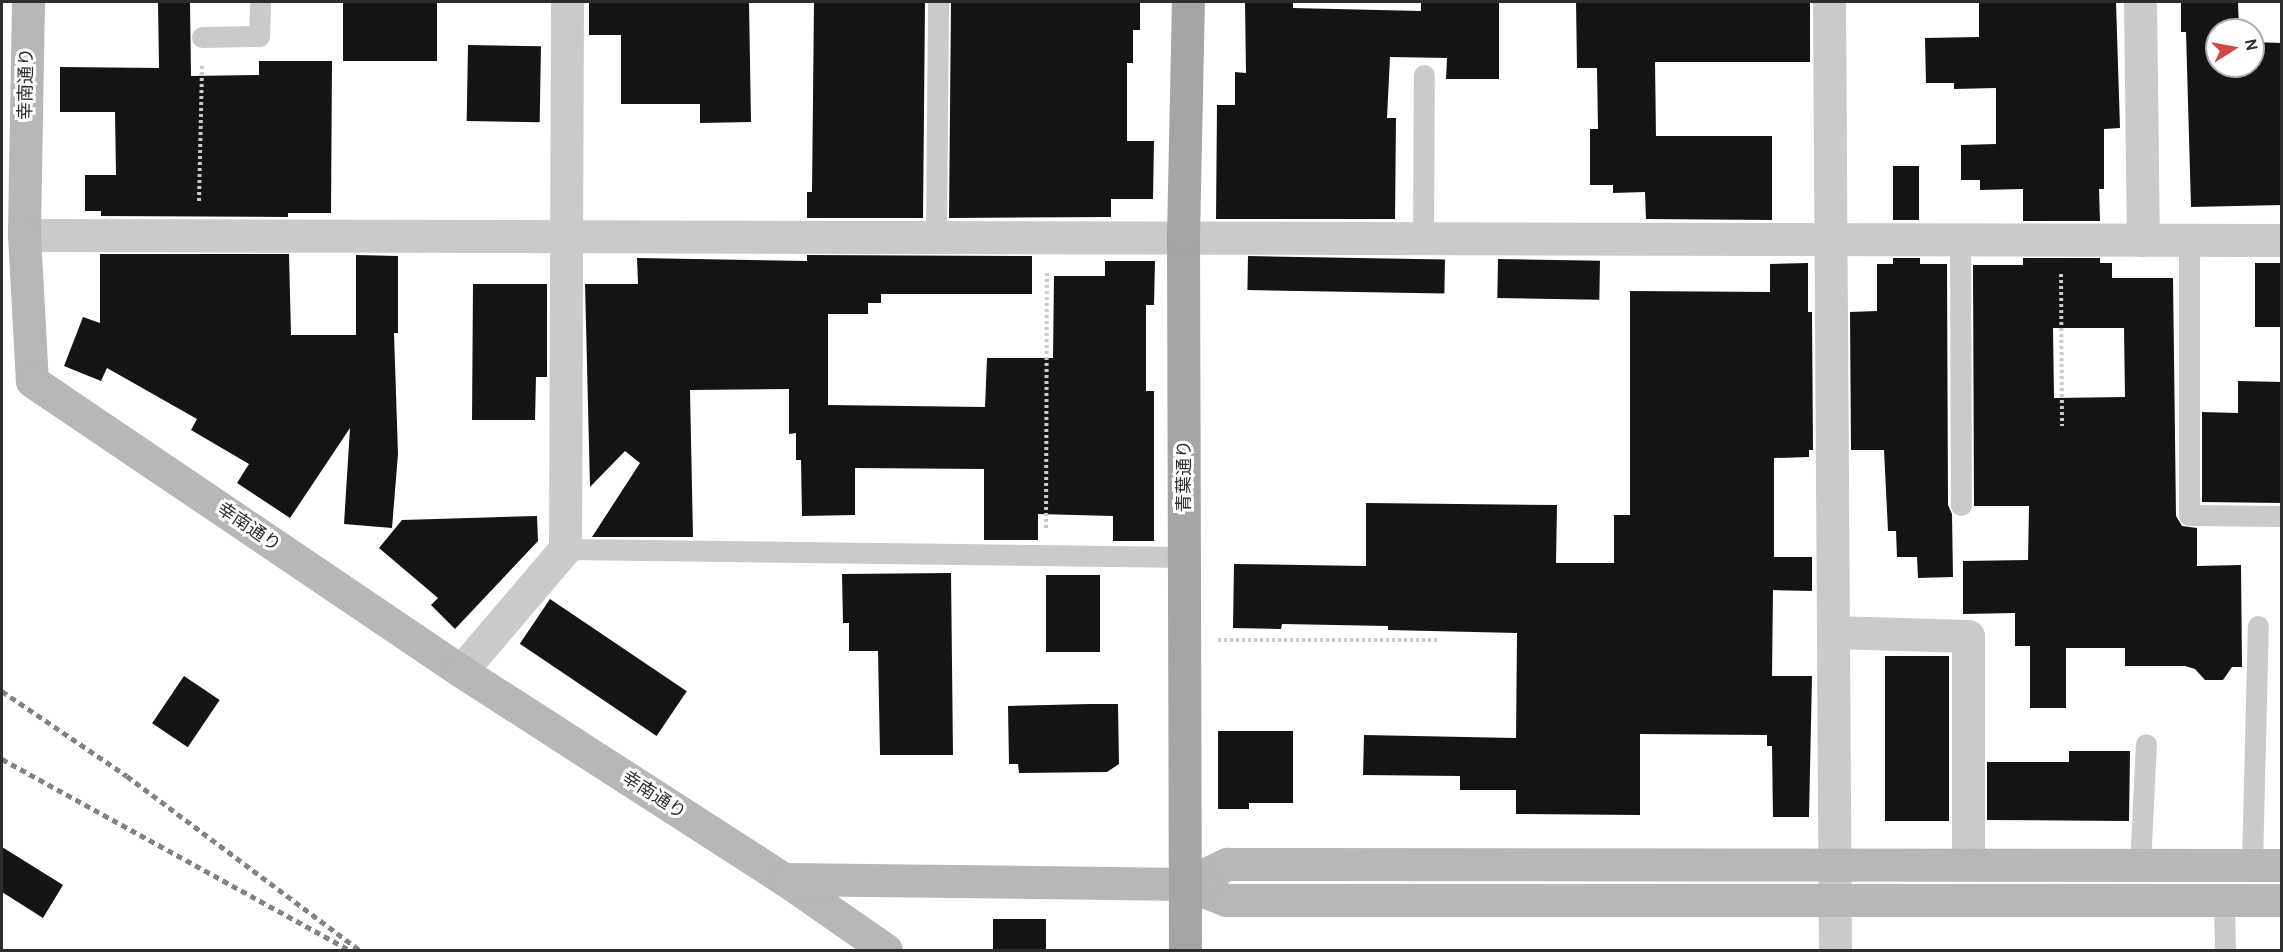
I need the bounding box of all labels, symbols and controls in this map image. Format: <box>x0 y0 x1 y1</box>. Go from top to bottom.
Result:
north arrow <box>2205 18 2265 78</box>
text: N <box>2241 37 2262 52</box>
street label: 幸南通り <box>15 48 37 120</box>
street label: 青葉通り <box>1173 440 1195 512</box>
street label: 幸南通り <box>213 498 285 556</box>
street label: 幸南通り <box>618 766 690 824</box>

